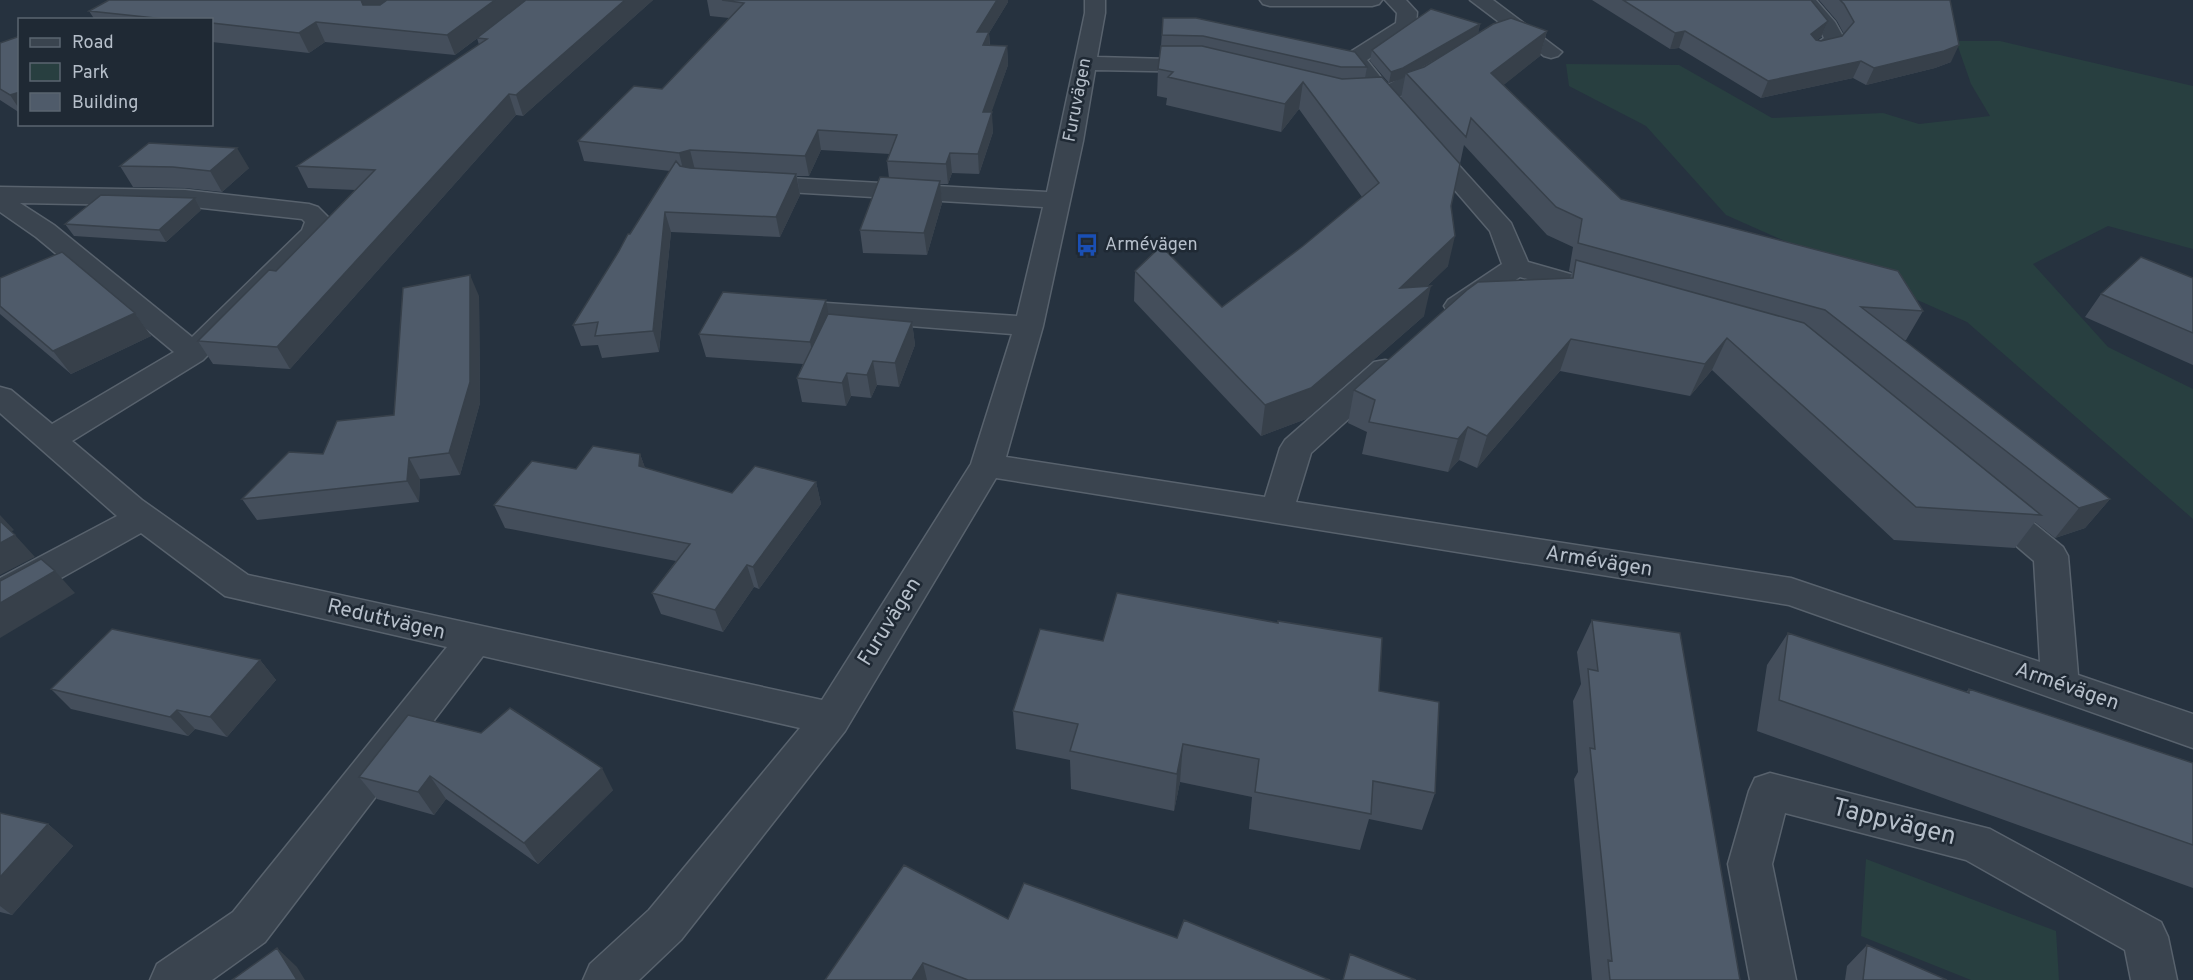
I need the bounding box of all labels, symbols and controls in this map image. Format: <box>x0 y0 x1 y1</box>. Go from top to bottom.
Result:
legend <box>18 18 213 126</box>
text: Road <box>72 32 114 55</box>
street label: Furuvägen <box>1059 56 1097 144</box>
text: Park <box>72 62 109 85</box>
text: Building <box>72 92 138 115</box>
bus stop icon: Armévägen <box>1074 232 1100 258</box>
place label: Armévägen <box>1105 234 1198 257</box>
street label: Armévägen <box>1543 540 1655 584</box>
street label: Furuvägen <box>852 573 928 671</box>
street label: Reduttvägen <box>324 593 448 647</box>
street label: Armévägen <box>2011 657 2123 717</box>
street label: Tappvägen <box>1829 792 1959 854</box>

